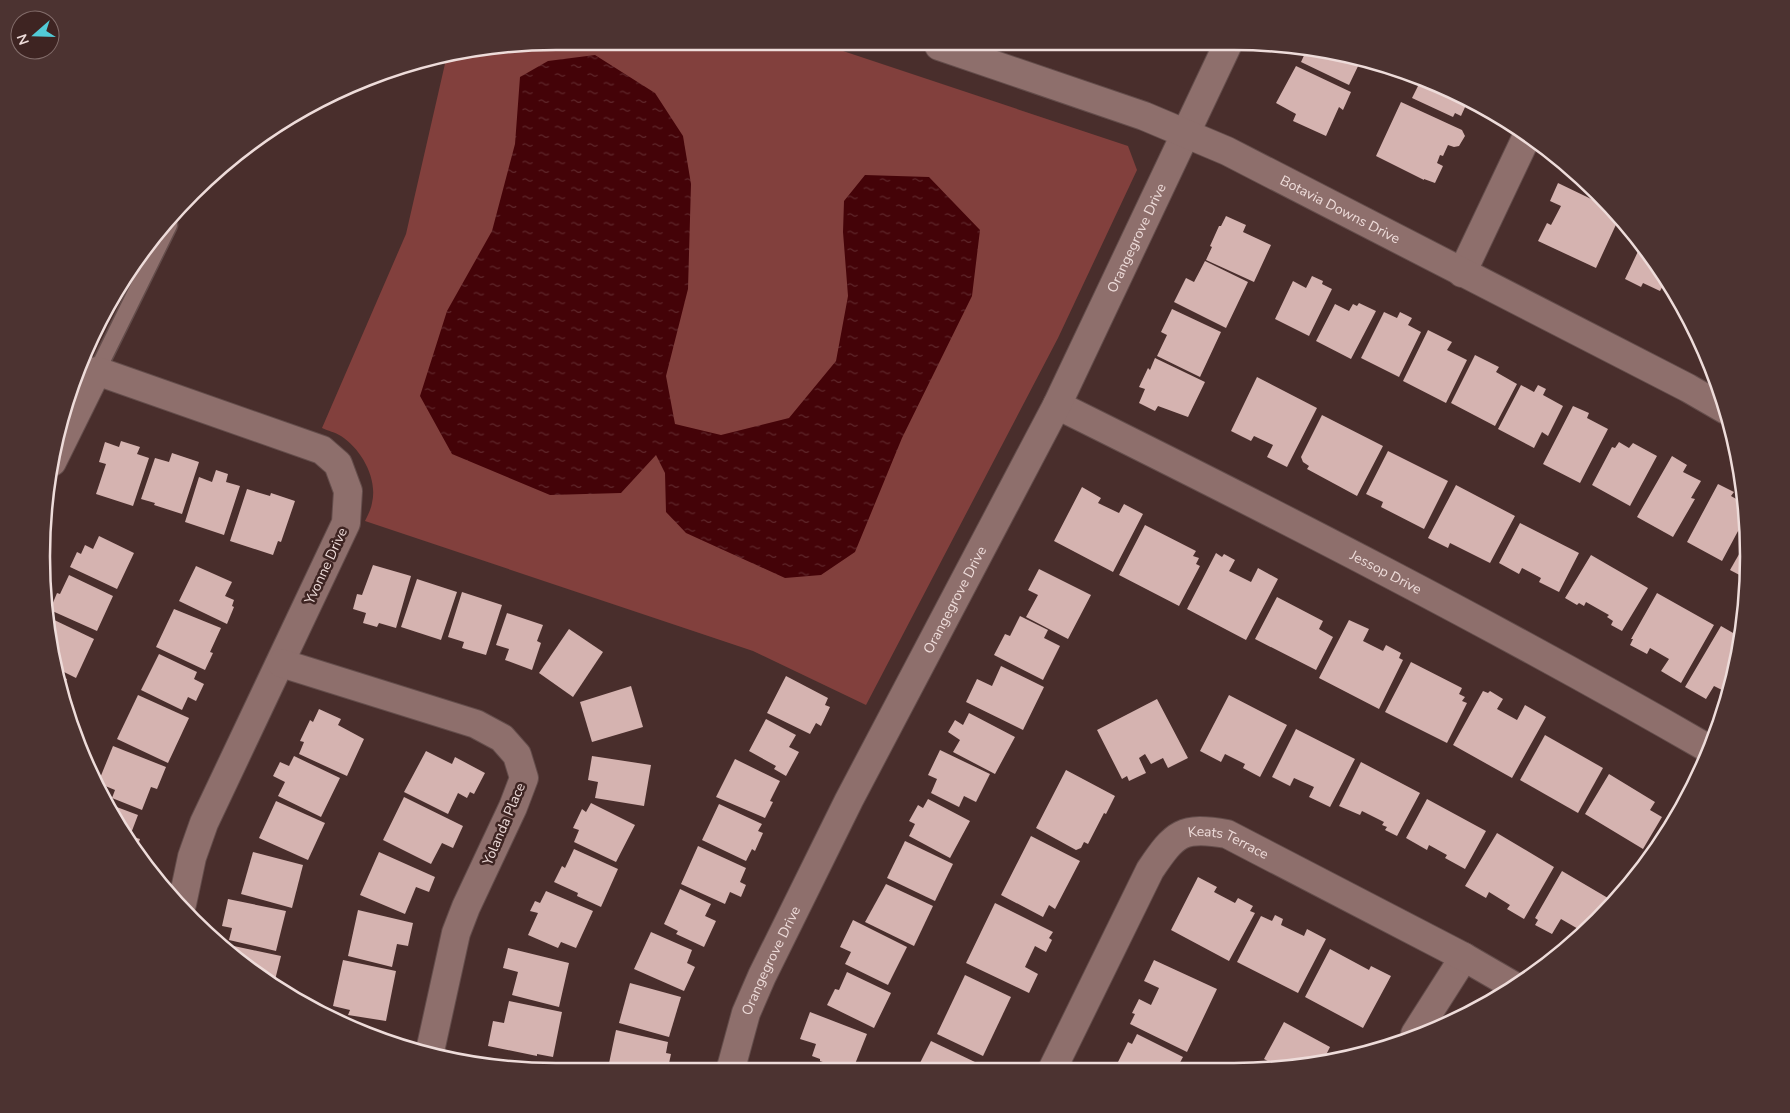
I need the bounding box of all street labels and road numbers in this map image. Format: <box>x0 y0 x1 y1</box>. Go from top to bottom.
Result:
street label: Botavia Downs Drive <box>1277 171 1403 248</box>
street label: Orangegrove Drive <box>1102 180 1170 296</box>
street label: Yvonne Drive <box>300 525 352 608</box>
street label: Orangegrove Drive <box>918 543 991 657</box>
street label: Jessop Drive <box>1346 545 1425 599</box>
street label: Yolanda Place <box>478 780 530 869</box>
street label: Keats Terrace <box>1187 822 1272 864</box>
street label: Orangegrove Drive <box>737 903 805 1018</box>

